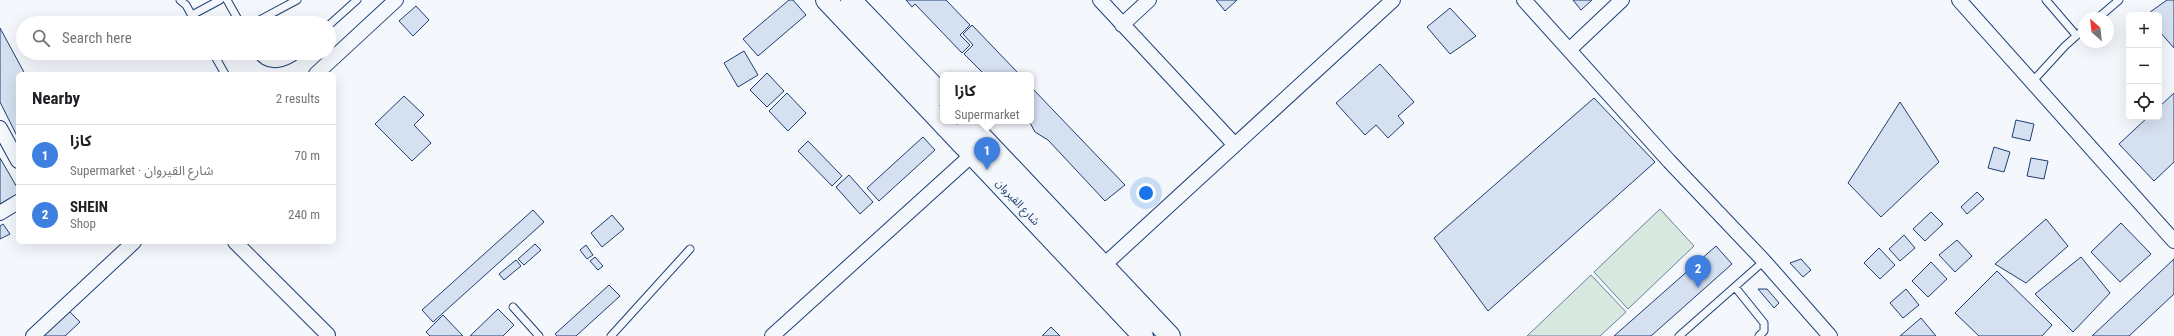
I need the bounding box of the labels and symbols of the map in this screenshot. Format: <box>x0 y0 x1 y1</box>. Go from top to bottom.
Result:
north arrow <box>2078 12 2114 48</box>
pin: 1 <box>974 137 1000 170</box>
street label: شارع القيروان <box>992 177 1043 229</box>
your location <box>1136 183 1156 203</box>
pin: 2 <box>1685 255 1711 288</box>

